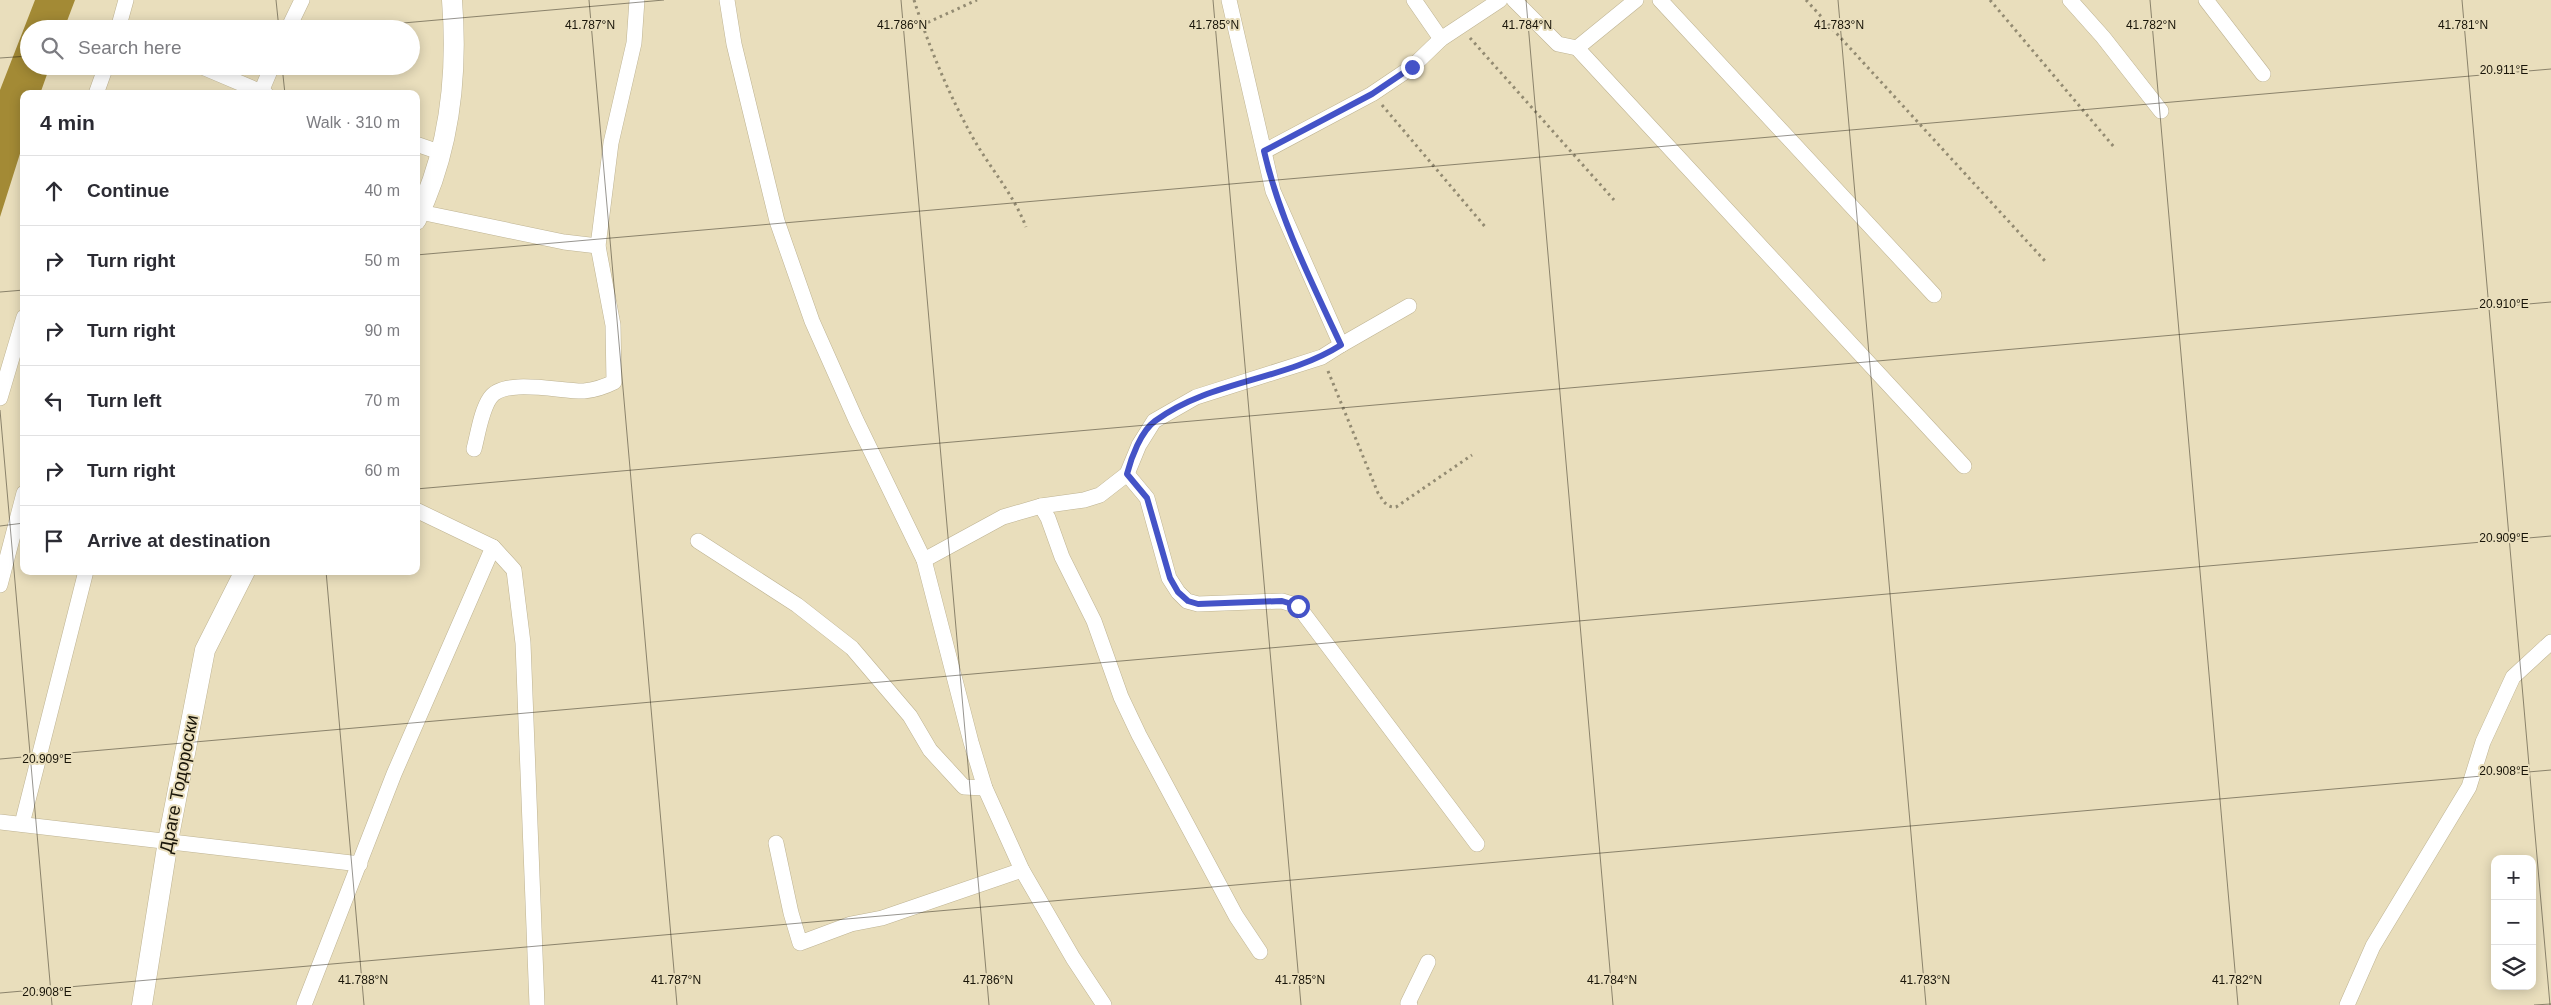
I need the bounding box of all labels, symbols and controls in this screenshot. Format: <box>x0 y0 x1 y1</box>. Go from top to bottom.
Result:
text: 41.787°N <box>565 18 615 32</box>
text: 41.786°N <box>877 18 927 32</box>
text: 41.785°N <box>1189 18 1239 32</box>
text: 41.784°N <box>1502 18 1552 32</box>
text: 41.783°N <box>1814 18 1864 32</box>
text: 41.782°N <box>2126 18 2176 32</box>
text: 41.781°N <box>2438 18 2488 32</box>
search box <box>20 20 420 75</box>
icon: search <box>38 34 66 62</box>
text: Search here <box>78 37 182 58</box>
route end <box>1401 56 1424 79</box>
text: 20.911°E <box>2480 63 2528 77</box>
text: 4 min <box>40 111 95 134</box>
text: Walk · 310 m <box>306 114 400 131</box>
icon: ahead <box>40 177 68 205</box>
text: Continue <box>87 180 169 201</box>
text: 40 m <box>364 182 400 199</box>
icon: right <box>40 247 68 275</box>
text: Turn right <box>87 250 175 271</box>
text: 50 m <box>364 252 400 269</box>
text: 20.910°E <box>2479 297 2529 311</box>
icon: right <box>40 317 68 345</box>
text: Turn right <box>87 320 175 341</box>
text: 90 m <box>364 322 400 339</box>
icon: left <box>40 387 68 415</box>
text: Turn left <box>87 390 162 411</box>
text: 70 m <box>364 392 400 409</box>
icon: right <box>40 457 68 485</box>
text: Turn right <box>87 460 175 481</box>
text: 60 m <box>364 462 400 479</box>
icon: arrive <box>40 527 68 555</box>
text: Arrive at destination <box>87 530 271 551</box>
text: 20.909°E <box>2479 531 2529 545</box>
route start <box>1287 595 1310 618</box>
street label: Драге Тодороски <box>156 713 202 855</box>
text: 20.909°E <box>22 752 72 766</box>
text: 20.908°E <box>2479 764 2529 778</box>
map controls <box>2491 855 2536 990</box>
button: + <box>2491 855 2536 900</box>
button: − <box>2491 900 2536 945</box>
button: layers <box>2491 945 2536 990</box>
text: 41.788°N <box>338 973 388 987</box>
text: 41.787°N <box>651 973 701 987</box>
text: 41.786°N <box>963 973 1013 987</box>
text: 41.785°N <box>1275 973 1325 987</box>
text: 41.784°N <box>1587 973 1637 987</box>
text: 41.783°N <box>1900 973 1950 987</box>
text: 41.782°N <box>2212 973 2262 987</box>
text: 20.908°E <box>22 985 72 999</box>

